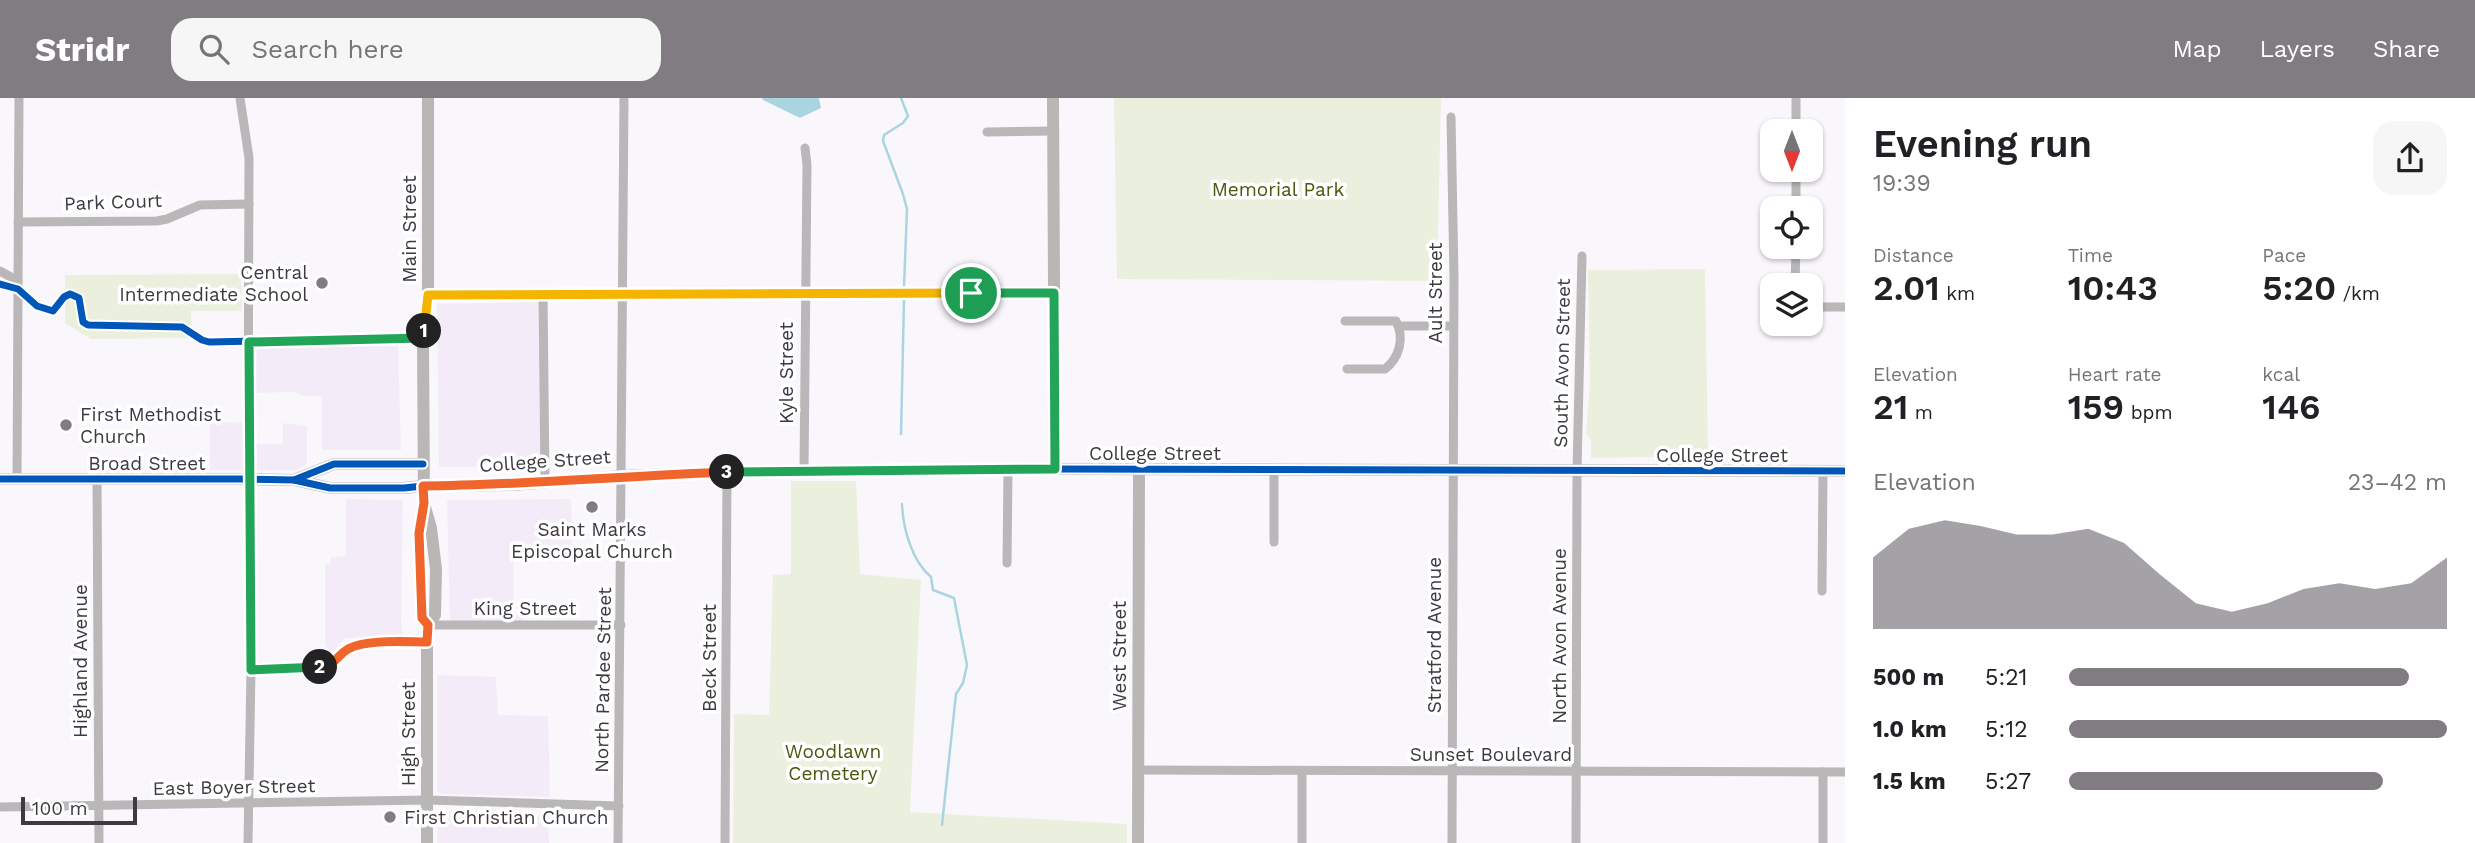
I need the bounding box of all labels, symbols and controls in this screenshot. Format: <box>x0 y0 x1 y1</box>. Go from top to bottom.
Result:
search box <box>171 18 661 81</box>
text: Stridr <box>35 30 129 69</box>
icon: search <box>195 30 233 68</box>
text: Search here <box>251 34 404 64</box>
text: Map <box>2173 35 2221 63</box>
text: Layers <box>2259 35 2335 63</box>
text: Share <box>2373 35 2440 63</box>
north arrow <box>1760 119 1824 182</box>
map controls <box>1760 119 1823 336</box>
button: share <box>2373 121 2447 195</box>
text: Evening run <box>1873 122 2092 166</box>
text: 19:39 <box>1873 170 1931 197</box>
street label: Main Street <box>398 175 421 283</box>
park label: Memorial Park <box>1212 178 1345 201</box>
street label: Park Court <box>64 189 163 215</box>
button: locate <box>1760 196 1823 259</box>
street label: Ault Street <box>1424 242 1447 344</box>
text: Distance <box>1873 244 1954 267</box>
text: Time <box>2068 244 2113 267</box>
text: Pace <box>2262 244 2306 267</box>
place label: Central Intermediate School <box>119 261 308 306</box>
pin <box>941 263 1001 323</box>
text: 2.01 <box>1873 267 1940 309</box>
text: 10:43 <box>2068 267 2158 309</box>
text: 5:20 <box>2262 267 2336 309</box>
button: layers <box>1760 273 1823 336</box>
icon: arrive <box>952 274 990 312</box>
marker: Central Intermediate School <box>314 275 330 291</box>
street label: South Avon Street <box>1549 278 1575 448</box>
text: km <box>1940 282 1975 305</box>
text: /km <box>2336 282 2380 305</box>
pin: 1 <box>406 314 442 348</box>
text: 1 <box>419 319 428 342</box>
street label: Kyle Street <box>775 322 798 424</box>
text: Elevation <box>1873 363 1958 386</box>
text: Heart rate <box>2068 363 2162 386</box>
text: kcal <box>2262 363 2300 386</box>
text: 21 <box>1873 386 1908 428</box>
text: 159 <box>2068 386 2124 428</box>
text: 146 <box>2262 386 2321 428</box>
text: m <box>1908 401 1933 424</box>
text: bpm <box>2124 401 2173 424</box>
place label: First Methodist Church <box>80 403 221 448</box>
marker: First Methodist Church <box>58 417 74 433</box>
street label: College Street <box>1089 442 1221 465</box>
street label: College Street <box>1656 444 1788 467</box>
street label: College Street <box>478 445 612 477</box>
street label: Broad Street <box>88 452 206 475</box>
pin: 3 <box>710 454 744 490</box>
text: 3 <box>721 460 732 483</box>
text: Elevation <box>1873 469 1976 496</box>
text: 23–42 m <box>2348 469 2447 496</box>
marker: Saint Marks Episcopal Church <box>584 499 600 515</box>
place label: Saint Marks Episcopal Church <box>511 518 673 563</box>
street label: North Avon Avenue <box>1548 548 1571 724</box>
street label: Stratford Avenue <box>1423 557 1446 713</box>
street label: Highland Avenue <box>69 584 92 738</box>
street label: North Pardee Street <box>590 587 616 773</box>
street label: King Street <box>473 597 577 620</box>
street label: West Street <box>1108 601 1131 711</box>
street label: Beck Street <box>698 604 721 712</box>
pin: 2 <box>302 650 338 684</box>
text: 2 <box>314 655 325 678</box>
text: 500 m <box>1873 664 1944 691</box>
text: 5:21 <box>1985 664 2028 691</box>
street label: High Street <box>397 682 420 786</box>
text: 1.0 km <box>1873 716 1947 743</box>
text: 5:12 <box>1985 716 2028 743</box>
park label: Woodlawn Cemetery <box>785 740 881 785</box>
street label: Sunset Boulevard <box>1410 743 1572 766</box>
text: 1.5 km <box>1873 768 1946 795</box>
text: 5:27 <box>1985 768 2031 795</box>
street label: East Boyer Street <box>153 774 316 800</box>
scale bar <box>21 794 136 826</box>
text: 100 m <box>32 797 88 820</box>
place label: First Christian Church <box>404 806 608 829</box>
marker: First Christian Church <box>382 809 398 825</box>

